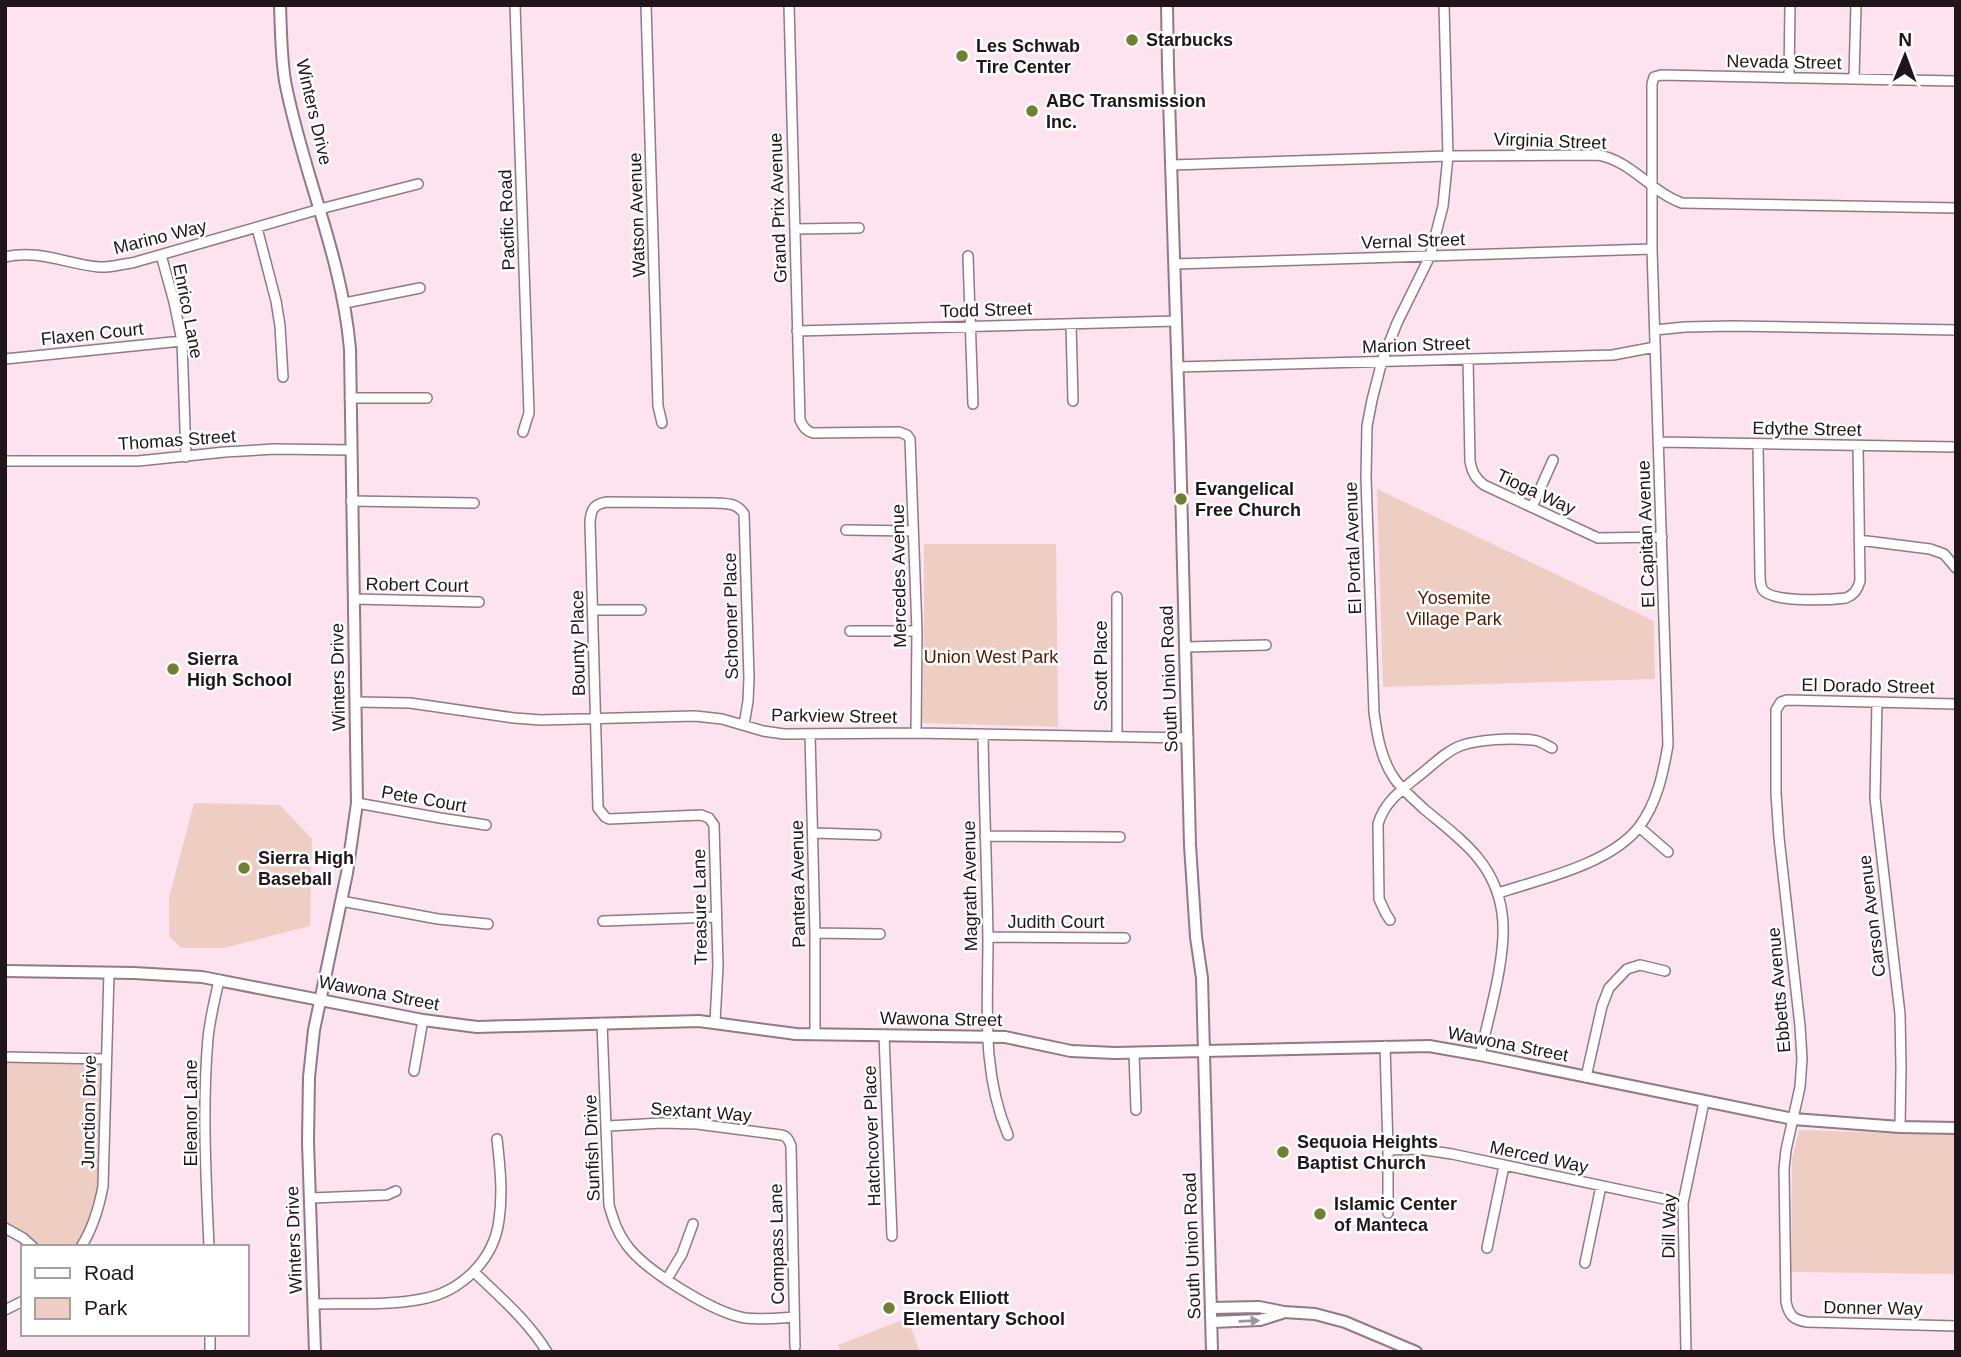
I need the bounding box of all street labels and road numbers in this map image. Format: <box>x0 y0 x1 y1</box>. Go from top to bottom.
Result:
street label: Nevada Street <box>1726 51 1842 73</box>
street label: Winters Drive <box>292 57 336 167</box>
street label: Virginia Street <box>1493 129 1607 153</box>
street label: Grand Prix Avenue <box>765 132 791 284</box>
street label: Watson Avenue <box>625 152 649 278</box>
street label: Pacific Road <box>495 169 519 271</box>
street label: Marino Way <box>111 216 209 258</box>
street label: Vernal Street <box>1361 229 1465 253</box>
street label: Enrico Lane <box>169 262 207 360</box>
street label: Todd Street <box>940 298 1032 322</box>
street label: Flaxen Court <box>40 319 144 349</box>
street label: Marion Street <box>1362 333 1470 357</box>
street label: Edythe Street <box>1752 418 1862 440</box>
street label: Thomas Street <box>117 426 237 454</box>
street label: El Capitan Avenue <box>1633 460 1659 608</box>
street label: Tioga Way <box>1493 465 1579 519</box>
street label: El Portal Avenue <box>1341 481 1365 615</box>
street label: Mercedes Avenue <box>888 504 910 648</box>
street label: Schooner Place <box>720 552 742 680</box>
street label: Robert Court <box>365 574 469 596</box>
street label: Bounty Place <box>567 590 589 696</box>
street label: South Union Road <box>1156 605 1182 753</box>
street label: Scott Place <box>1091 620 1111 712</box>
street label: Winters Drive <box>327 623 349 731</box>
street label: El Dorado Street <box>1801 675 1935 697</box>
street label: Parkview Street <box>771 705 897 727</box>
street label: Pete Court <box>380 782 468 816</box>
street label: Pantera Avenue <box>787 820 809 948</box>
street label: Magrath Avenue <box>959 820 981 952</box>
street label: Treasure Lane <box>689 849 711 965</box>
street label: Carson Avenue <box>1855 854 1889 978</box>
street label: Judith Court <box>1007 912 1105 932</box>
street label: Ebbetts Avenue <box>1764 926 1794 1054</box>
street label: Wawona Street <box>317 972 441 1014</box>
street label: Wawona Street <box>880 1008 1002 1030</box>
street label: Wawona Street <box>1446 1023 1570 1065</box>
street label: Junction Drive <box>78 1055 100 1169</box>
street label: Eleanor Lane <box>181 1059 201 1167</box>
street label: Hatchcover Place <box>860 1065 884 1207</box>
street label: Sunfish Drive <box>580 1094 604 1202</box>
street label: Sextant Way <box>650 1098 752 1126</box>
street label: Merced Way <box>1488 1137 1590 1177</box>
street label: South Union Road <box>1179 1172 1205 1320</box>
street label: Compass Lane <box>766 1183 788 1305</box>
street label: Winters Drive <box>282 1186 306 1294</box>
street label: Dill Way <box>1658 1193 1680 1259</box>
street label: Donner Way <box>1823 1297 1923 1319</box>

